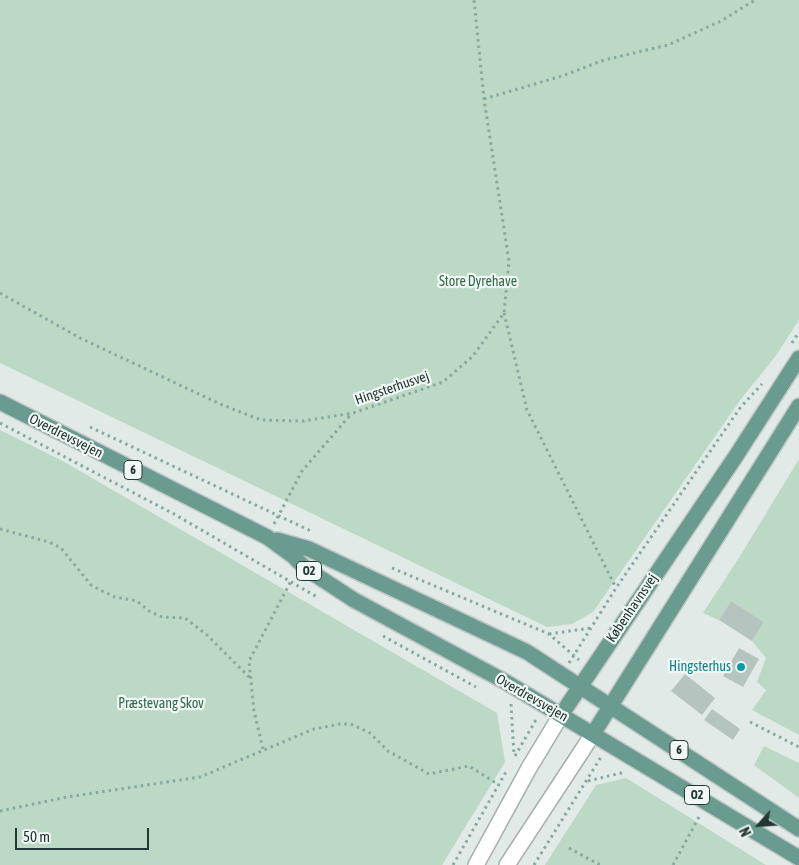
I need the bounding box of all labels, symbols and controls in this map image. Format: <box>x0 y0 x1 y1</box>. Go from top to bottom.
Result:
park label: Store Dyrehave <box>439 274 517 290</box>
street label: Hingsterhusvej <box>353 367 431 409</box>
street label: Overdrevsvejen <box>26 410 106 462</box>
road number: 6 <box>124 460 142 480</box>
road number: O2 <box>296 562 322 580</box>
street label: Københavnsvej <box>603 571 661 645</box>
place label: Hingsterhus <box>669 659 731 675</box>
marker: Hingsterhus <box>735 661 747 673</box>
street label: Overdrevsvejen <box>493 671 571 725</box>
park label: Præstevang Skov <box>118 696 204 712</box>
road number: 6 <box>670 740 688 760</box>
road number: O2 <box>684 786 710 804</box>
north arrow <box>734 800 784 850</box>
scale bar <box>18 818 151 850</box>
text: N <box>737 824 755 839</box>
text: 50 m <box>23 828 50 845</box>

